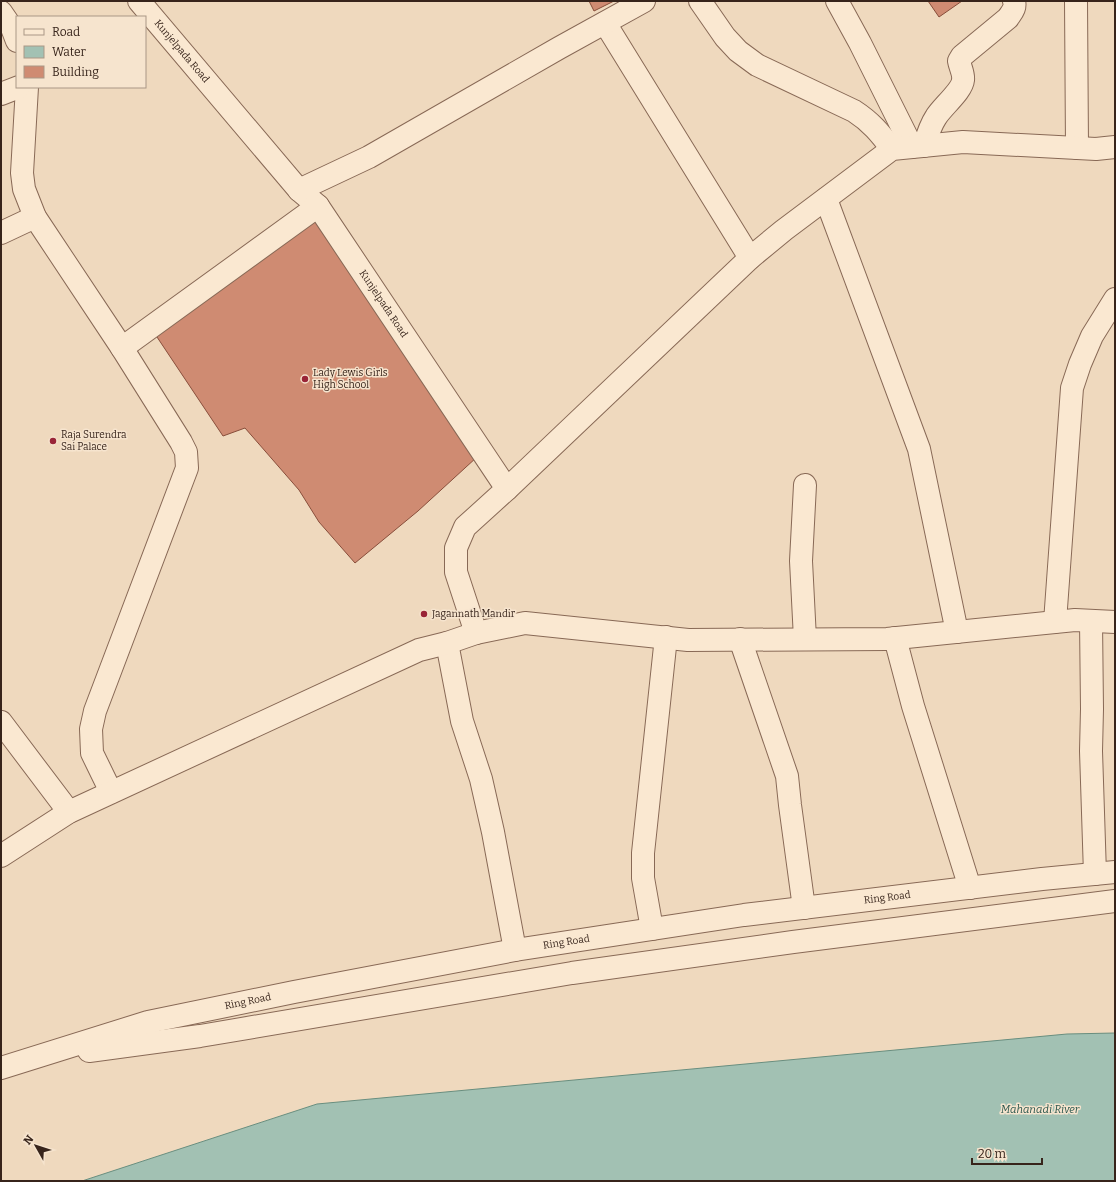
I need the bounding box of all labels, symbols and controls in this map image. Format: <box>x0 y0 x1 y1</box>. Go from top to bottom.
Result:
legend <box>16 16 146 88</box>
street label: Kunjelpada Road <box>152 17 212 85</box>
text: Road <box>52 25 80 39</box>
text: Water <box>52 45 87 59</box>
text: Building <box>52 65 99 79</box>
street label: Kunjelpada Road <box>356 268 410 340</box>
place label: Lady Lewis Girls High School <box>313 367 388 391</box>
marker: Lady Lewis Girls High School <box>300 374 310 384</box>
place label: Raja Surendra Sai Palace <box>61 429 127 453</box>
marker: Raja Surendra Sai Palace <box>48 436 58 446</box>
place label: Jagannath Mandir <box>431 608 516 620</box>
marker: Jagannath Mandir <box>419 609 429 619</box>
street label: Ring Road <box>863 889 911 906</box>
street label: Ring Road <box>542 933 591 952</box>
street label: Ring Road <box>224 991 272 1012</box>
water label: Mahanadi River <box>1001 1103 1080 1116</box>
north arrow <box>16 1126 56 1166</box>
text: N <box>21 1132 37 1147</box>
scale bar <box>972 1140 1042 1166</box>
text: 20 m <box>978 1147 1007 1161</box>

